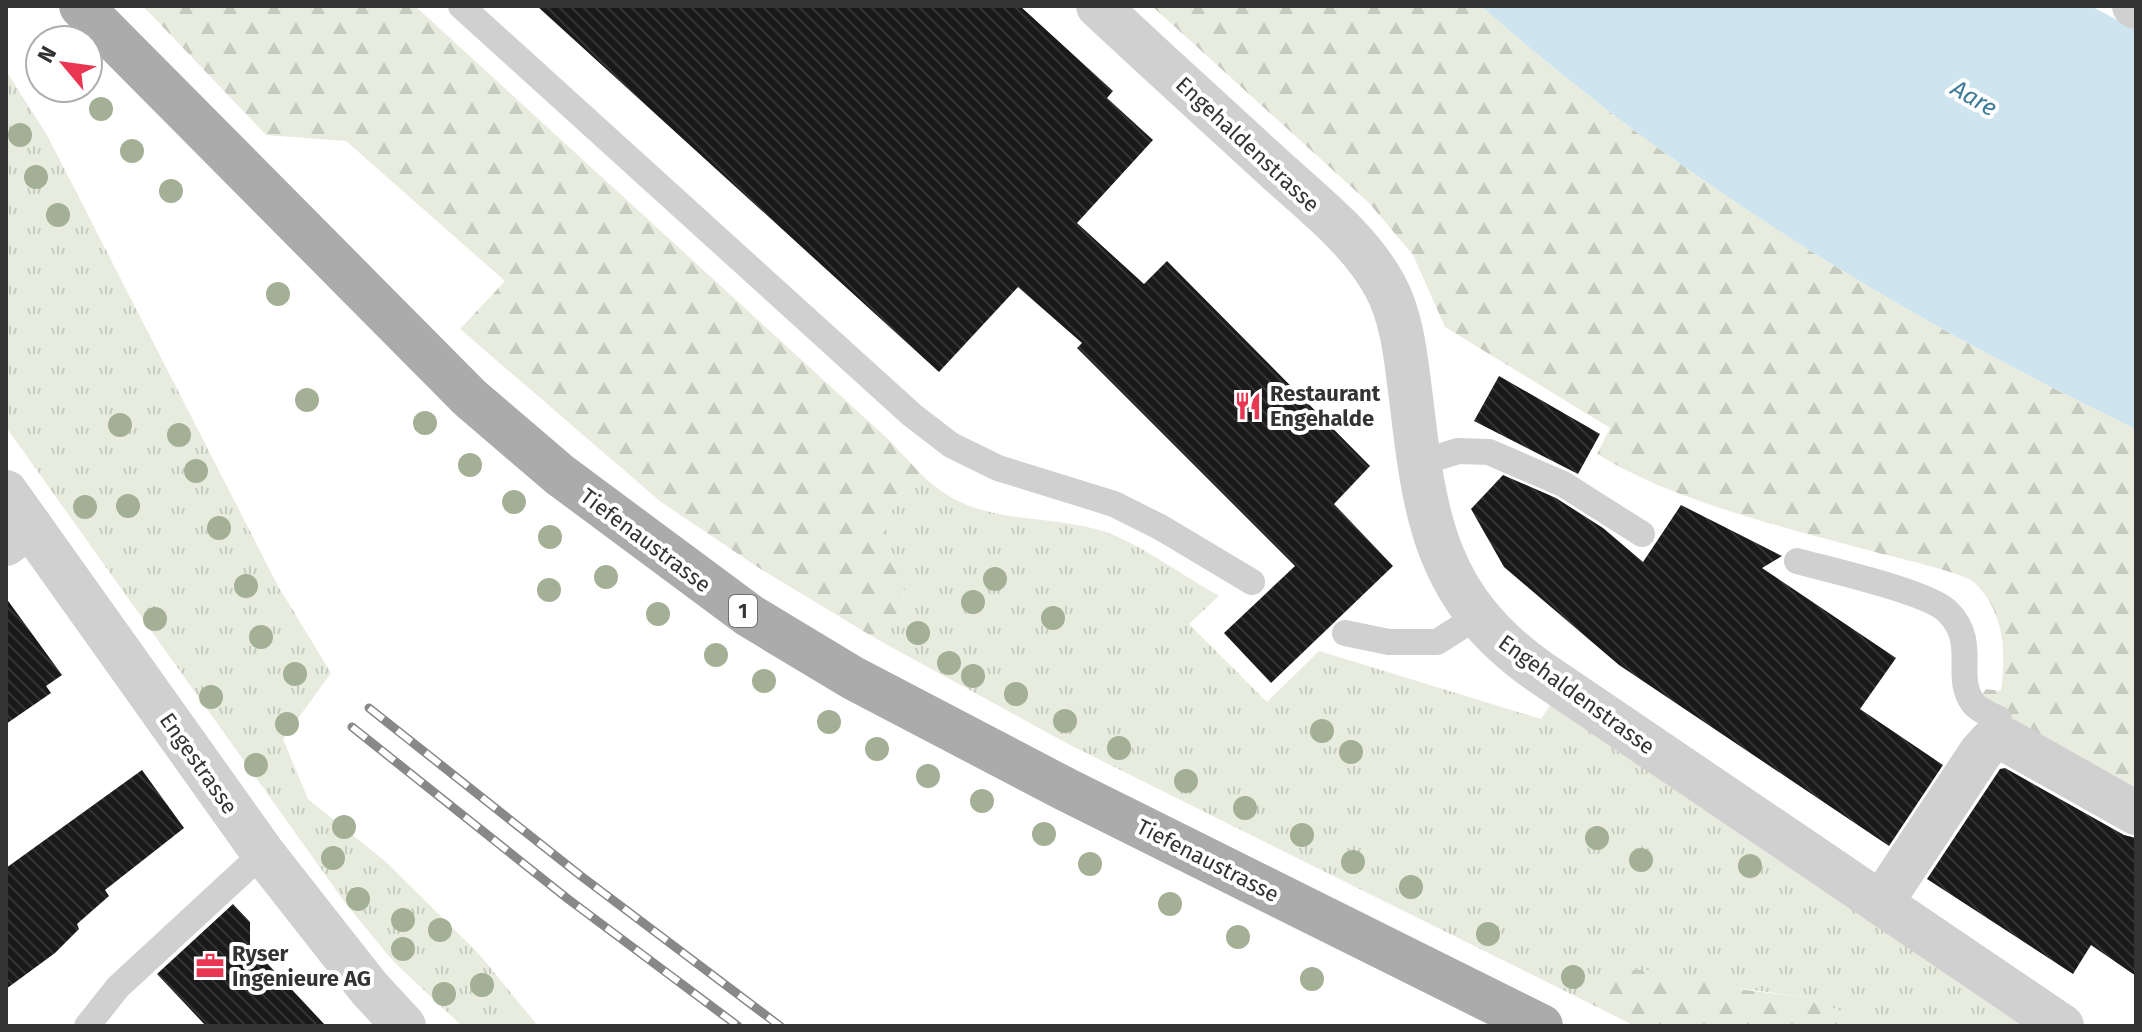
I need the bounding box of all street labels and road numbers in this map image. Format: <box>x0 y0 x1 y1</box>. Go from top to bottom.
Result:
street label: Engehaldenstrasse <box>1170 71 1325 218</box>
street label: Tiefenaustrasse <box>575 483 716 598</box>
road number: 1 <box>729 595 757 627</box>
street label: Engehaldenstrasse <box>1493 629 1660 760</box>
street label: Engestrasse <box>154 707 243 819</box>
street label: Tiefenaustrasse <box>1132 813 1284 908</box>

